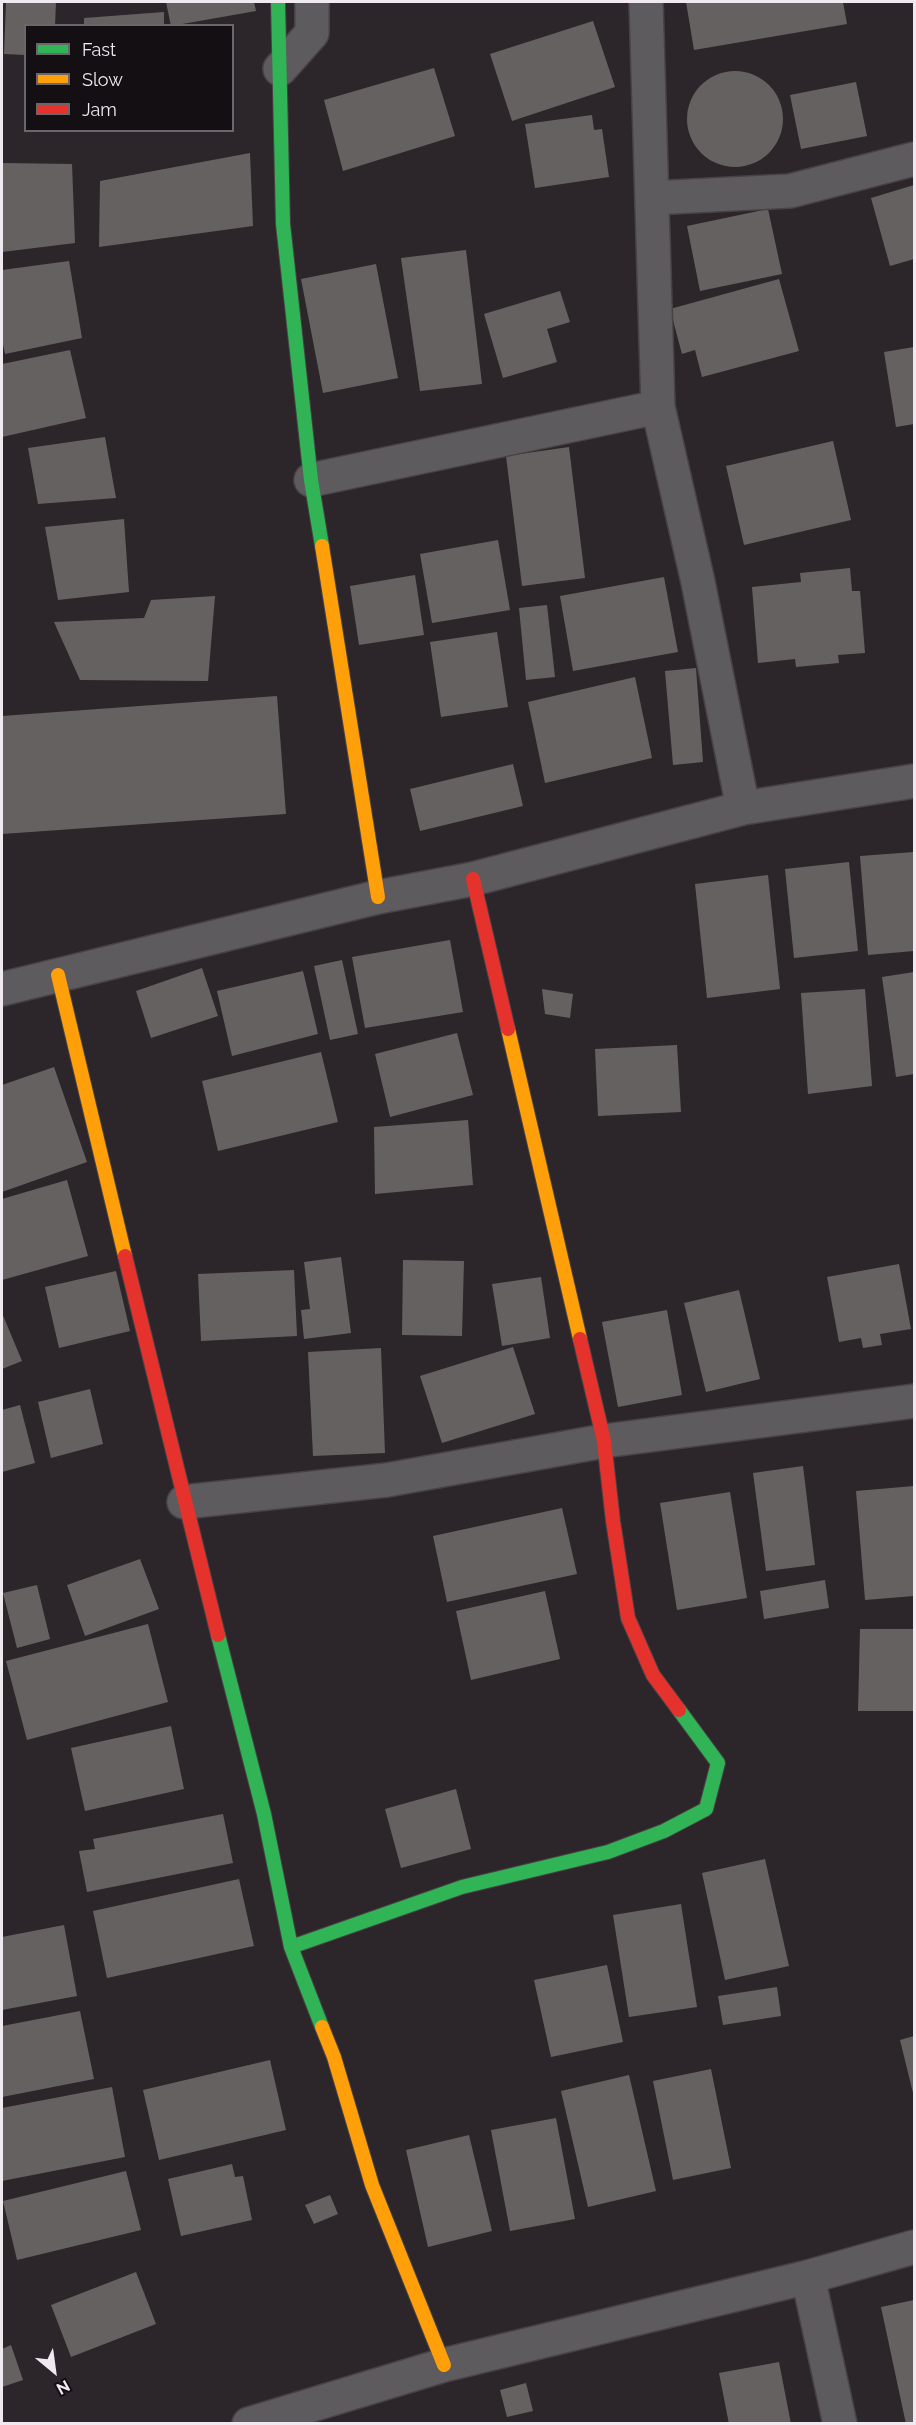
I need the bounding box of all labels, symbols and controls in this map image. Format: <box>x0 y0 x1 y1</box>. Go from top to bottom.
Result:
legend <box>24 24 234 132</box>
text: Fast <box>82 39 116 60</box>
text: Slow <box>82 69 123 90</box>
text: Jam <box>82 99 117 120</box>
north arrow <box>24 2341 84 2401</box>
text: N <box>53 2376 73 2398</box>

